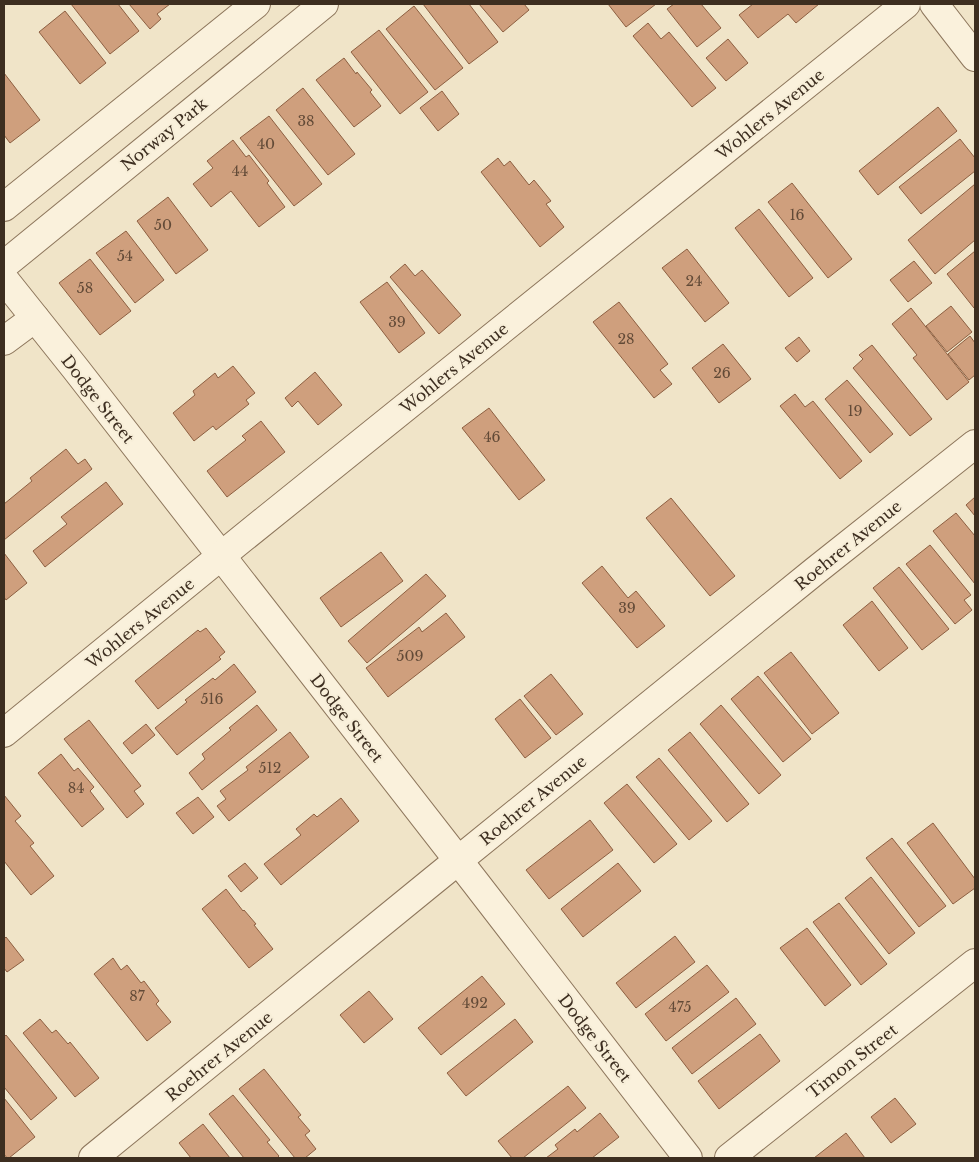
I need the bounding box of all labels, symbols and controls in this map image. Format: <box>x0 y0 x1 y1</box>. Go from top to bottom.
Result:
street label: Wohlers Avenue <box>711 64 828 164</box>
street label: Norway Park <box>117 93 211 175</box>
house number: 38 <box>297 112 315 130</box>
house number: 40 <box>257 135 275 153</box>
house number: 44 <box>232 162 248 180</box>
house number: 16 <box>789 206 805 224</box>
house number: 50 <box>154 216 172 234</box>
house number: 54 <box>117 247 133 265</box>
house number: 24 <box>686 272 702 290</box>
house number: 58 <box>77 279 93 297</box>
house number: 39 <box>388 313 406 331</box>
street label: Wohlers Avenue <box>395 318 512 418</box>
house number: 28 <box>617 330 635 348</box>
street label: Dodge Street <box>57 351 139 447</box>
house number: 26 <box>713 364 731 382</box>
house number: 19 <box>847 402 863 420</box>
house number: 46 <box>483 428 501 446</box>
street label: Roehrer Avenue <box>790 496 906 594</box>
street label: Wohlers Avenue <box>81 573 198 673</box>
house number: 39 <box>618 599 636 617</box>
house number: 509 <box>397 647 423 665</box>
street label: Dodge Street <box>306 670 388 766</box>
house number: 516 <box>200 690 224 708</box>
street label: Roehrer Avenue <box>475 751 591 849</box>
house number: 512 <box>259 759 281 777</box>
house number: 84 <box>68 779 84 797</box>
house number: 87 <box>129 987 146 1005</box>
street label: Dodge Street <box>554 990 636 1086</box>
house number: 492 <box>462 994 488 1012</box>
house number: 475 <box>669 998 692 1016</box>
street label: Roehrer Avenue <box>161 1007 277 1105</box>
street label: Timon Street <box>803 1020 901 1102</box>

